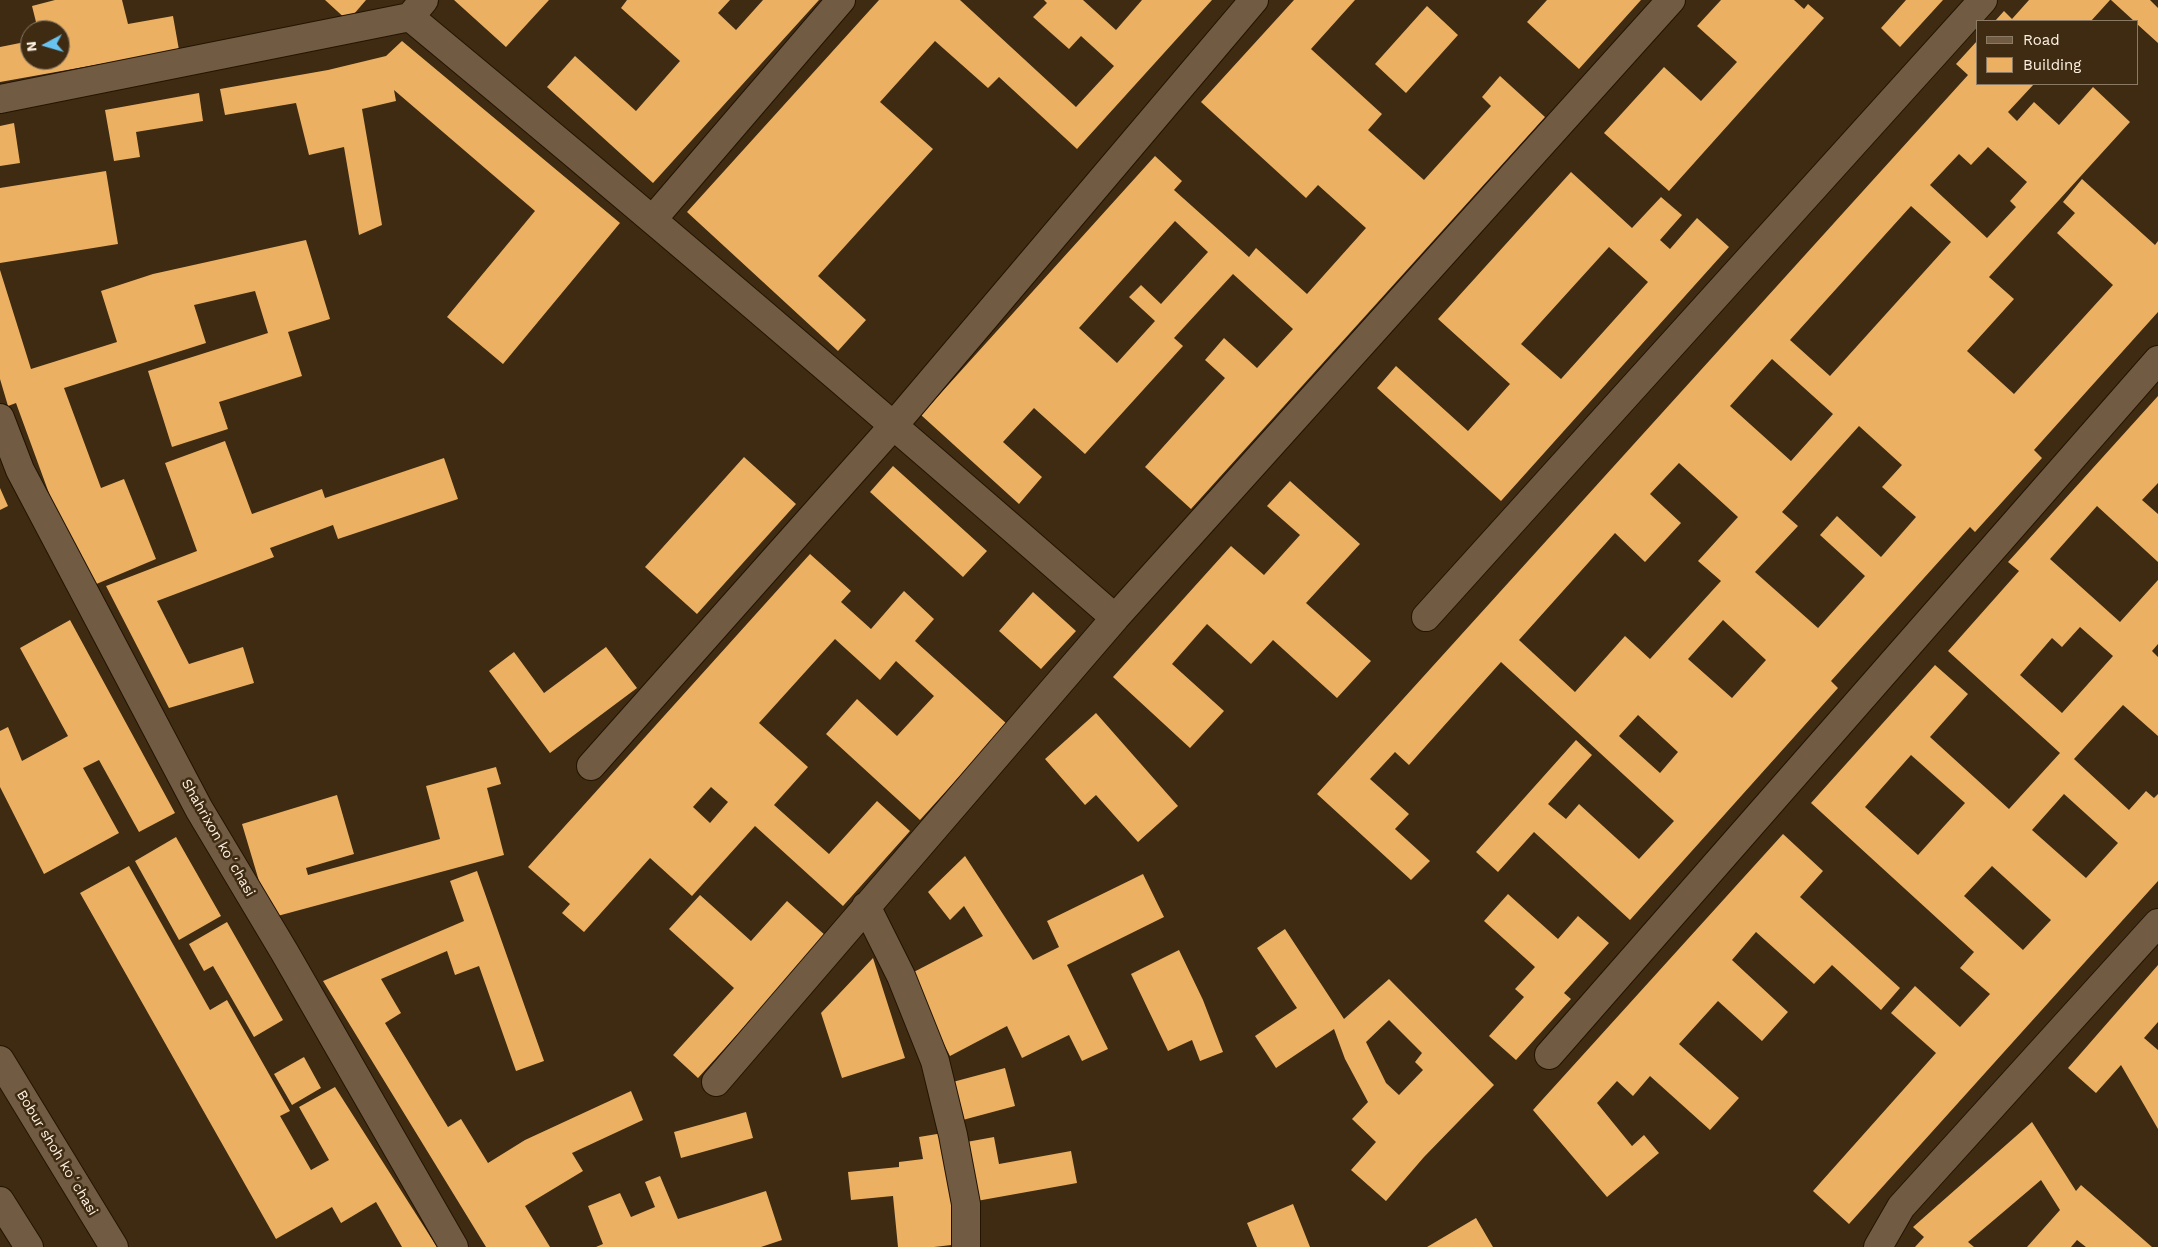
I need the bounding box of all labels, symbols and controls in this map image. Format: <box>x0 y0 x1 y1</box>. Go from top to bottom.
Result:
north arrow <box>20 20 70 70</box>
legend <box>1976 20 2138 85</box>
text: Road <box>2023 31 2060 49</box>
text: N <box>23 40 40 52</box>
text: Building <box>2023 56 2081 74</box>
street label: Shahrixon koʻchasi <box>178 776 258 900</box>
street label: Bobur shoh koʻchasi <box>13 1087 101 1219</box>

